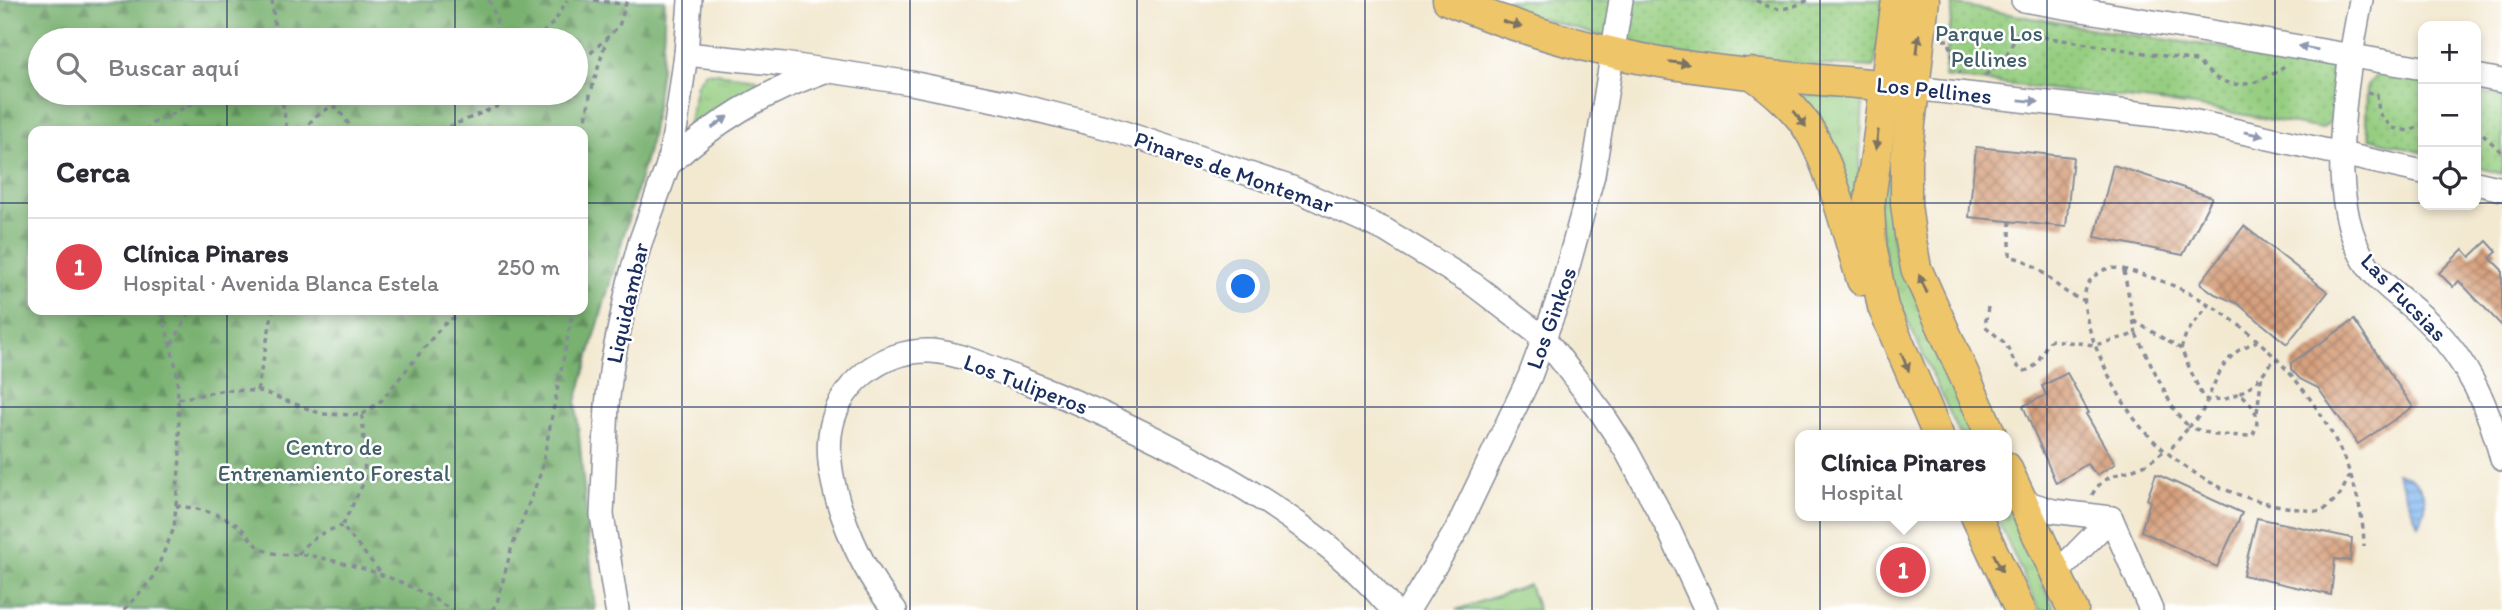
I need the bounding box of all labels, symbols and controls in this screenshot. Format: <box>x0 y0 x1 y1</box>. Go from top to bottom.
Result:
park label: Parque Los Pellines <box>1935 19 2043 73</box>
one-way arrow <box>1501 20 1522 30</box>
map controls <box>2418 21 2481 210</box>
button: + <box>2418 21 2481 84</box>
search box <box>28 28 588 105</box>
one-way arrow <box>1913 33 1924 55</box>
one-way arrow <box>2297 42 2319 53</box>
icon: search <box>52 48 90 86</box>
text: Buscar aquí <box>108 51 239 83</box>
one-way arrow <box>1668 58 1690 69</box>
street label: Los Pellines <box>1875 70 1993 110</box>
button: − <box>2418 84 2481 147</box>
one-way arrow <box>2018 95 2040 106</box>
one-way arrow <box>1793 110 1808 128</box>
one-way arrow <box>711 115 729 129</box>
street label: Pinares de Montemar <box>1131 125 1338 219</box>
one-way arrow <box>1871 129 1882 151</box>
one-way arrow <box>2243 129 2265 140</box>
button: locate <box>2418 147 2481 210</box>
text: Cerca <box>56 153 130 190</box>
text: Clínica Pinares <box>123 237 289 269</box>
street label: Liquidambar <box>599 239 655 366</box>
street label: Las Fucsias <box>2355 247 2453 347</box>
text: 1 <box>74 253 84 281</box>
text: 250 m <box>497 253 560 281</box>
street label: Los Ginkos <box>1520 263 1582 373</box>
text: Hospital · Avenida Blanca Estela <box>123 269 439 297</box>
your location <box>1226 269 1260 303</box>
one-way arrow <box>1917 273 1928 294</box>
street label: Los Tuliperos <box>960 347 1092 421</box>
one-way arrow <box>1899 352 1911 372</box>
popup <box>1795 430 2012 521</box>
park label: Centro de Entrenamiento Forestal <box>218 433 451 487</box>
text: Clínica Pinares <box>1821 446 1986 478</box>
text: Hospital <box>1821 478 1903 506</box>
pin: 1 <box>1880 544 1926 596</box>
one-way arrow <box>1992 553 2004 573</box>

